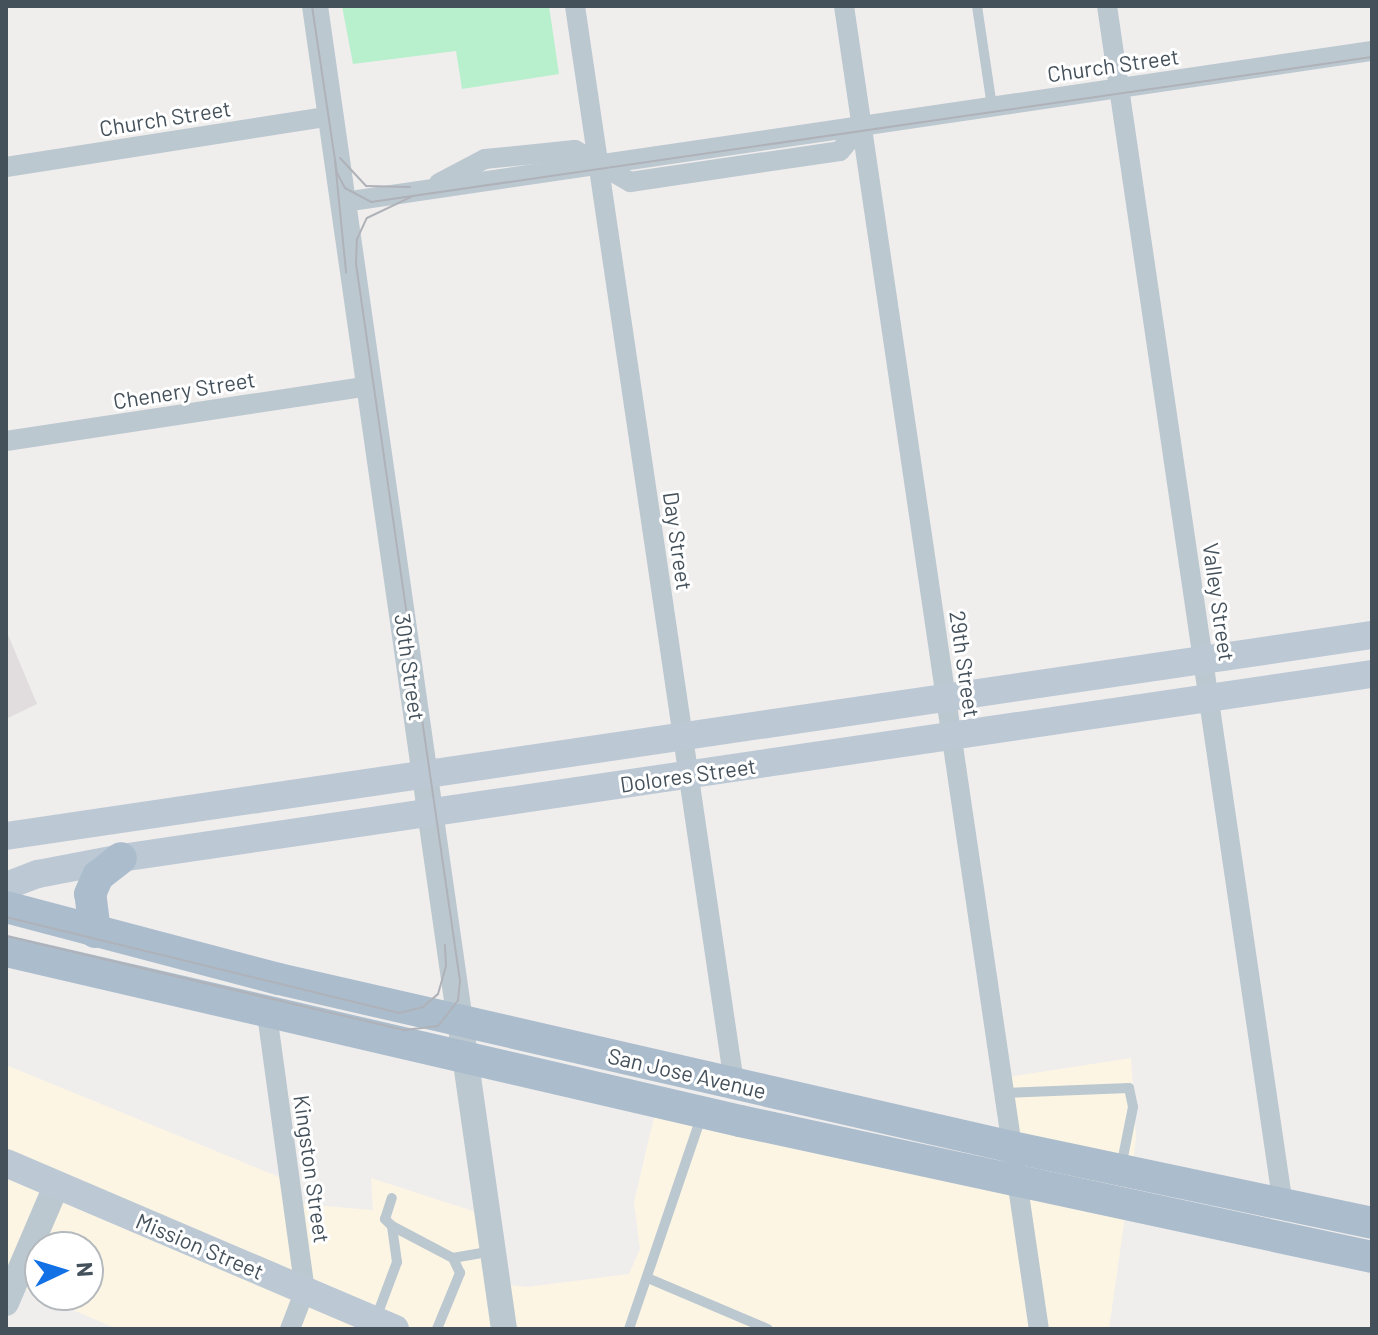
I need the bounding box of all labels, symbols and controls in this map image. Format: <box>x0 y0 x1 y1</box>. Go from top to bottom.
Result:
street label: Church Street <box>1045 43 1181 87</box>
street label: Church Street <box>97 95 233 141</box>
street label: Chenery Street <box>111 366 257 414</box>
street label: Day Street <box>658 490 698 592</box>
street label: Valley Street <box>1198 541 1240 663</box>
street label: 29th Street <box>944 609 986 719</box>
street label: 30th Street <box>389 612 431 722</box>
street label: Dolores Street <box>618 752 758 798</box>
street label: San Jose Avenue <box>605 1042 769 1104</box>
street label: Kingston Street <box>289 1093 335 1245</box>
street label: Mission Street <box>132 1207 268 1285</box>
north arrow <box>24 1231 104 1311</box>
text: N <box>72 1261 99 1278</box>

